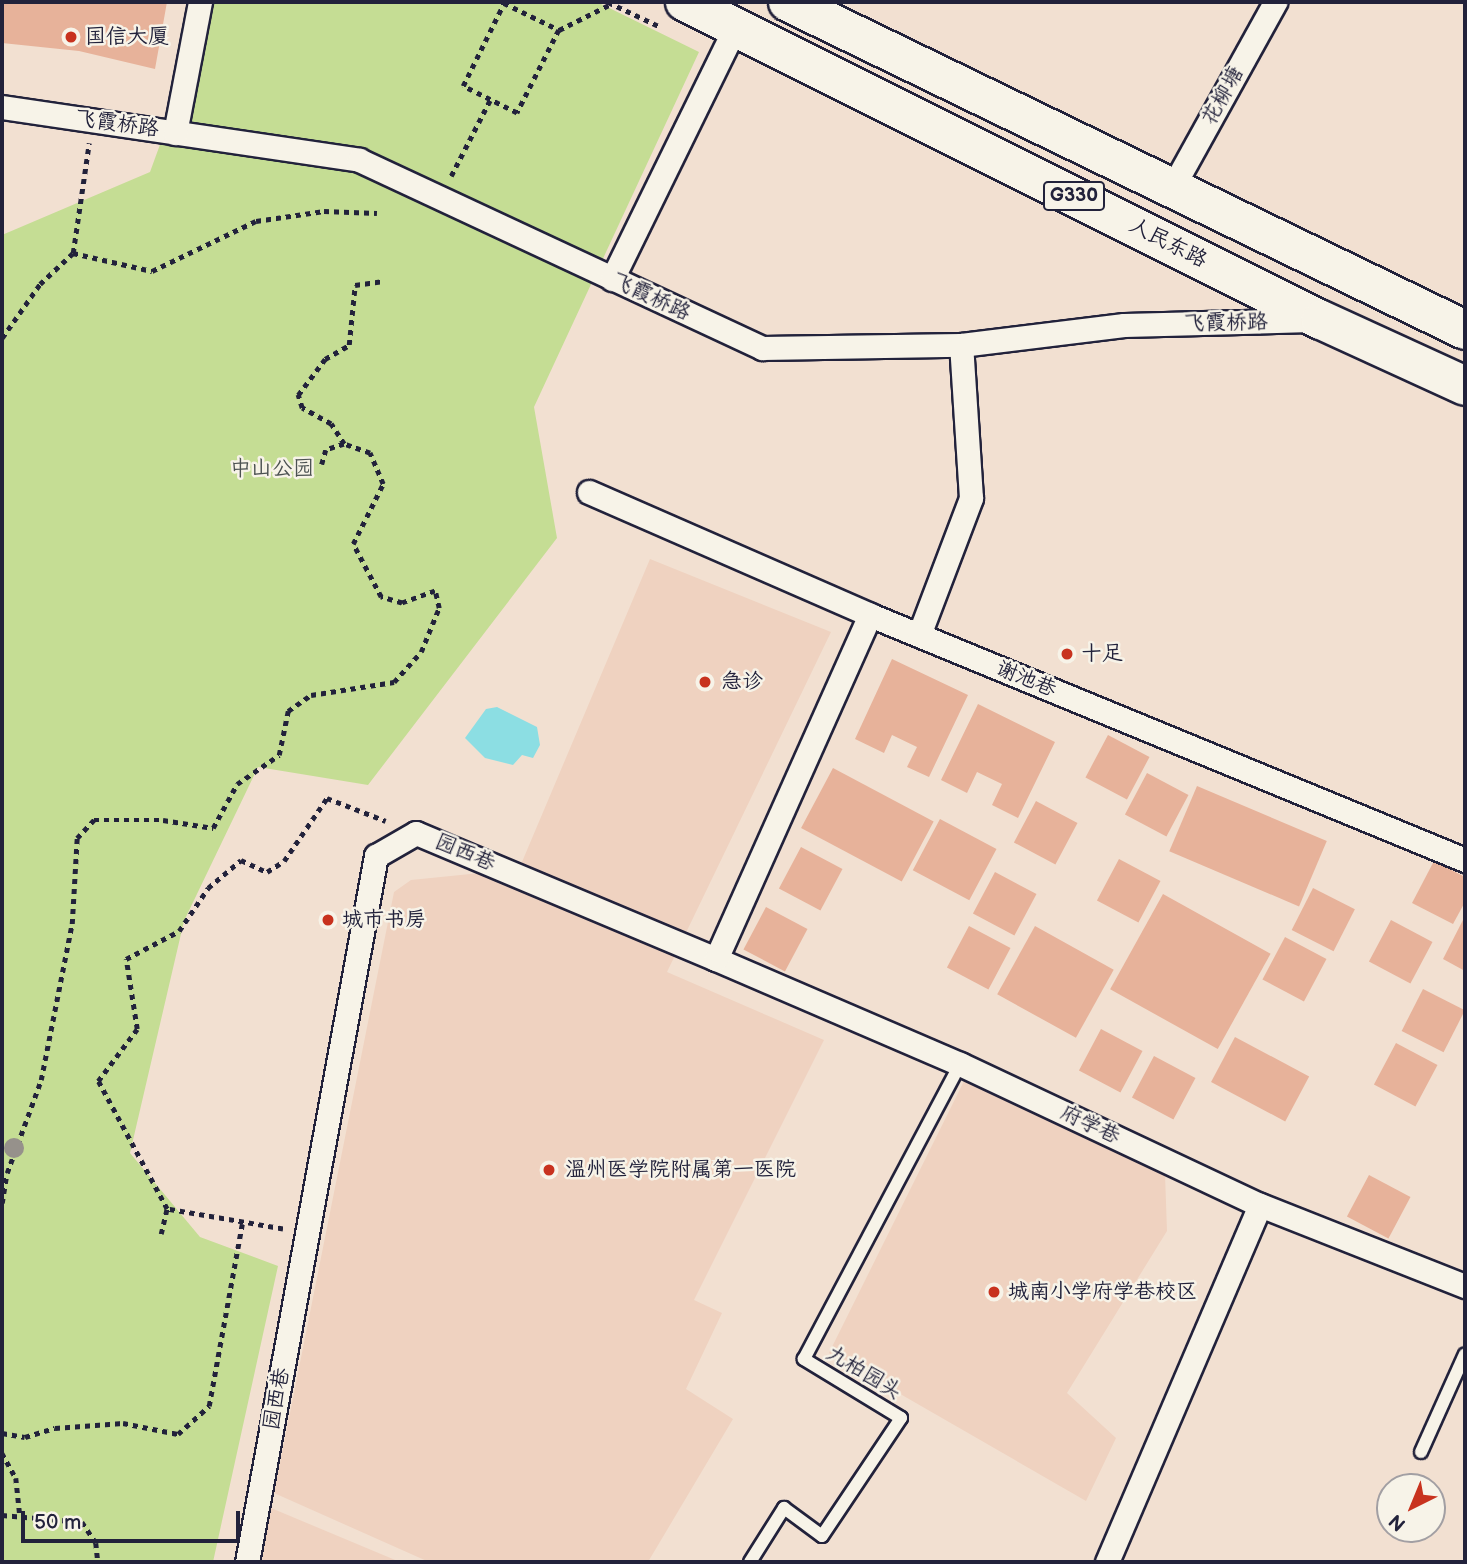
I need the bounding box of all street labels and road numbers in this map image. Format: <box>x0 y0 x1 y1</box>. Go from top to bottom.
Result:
street label: 花柳塘 <box>1197 62 1249 130</box>
street label: 飞霞桥路 <box>74 106 160 142</box>
road number: G330 <box>1042 180 1106 212</box>
street label: 人民东路 <box>1125 213 1211 273</box>
street label: 飞霞桥路 <box>608 268 694 326</box>
street label: 飞霞桥路 <box>1184 310 1268 336</box>
street label: 谢池巷 <box>992 656 1060 702</box>
street label: 园西巷 <box>431 829 499 877</box>
street label: 府学巷 <box>1056 1100 1124 1150</box>
street label: 九柏园头 <box>822 1341 906 1405</box>
street label: 园西巷 <box>259 1366 295 1432</box>

